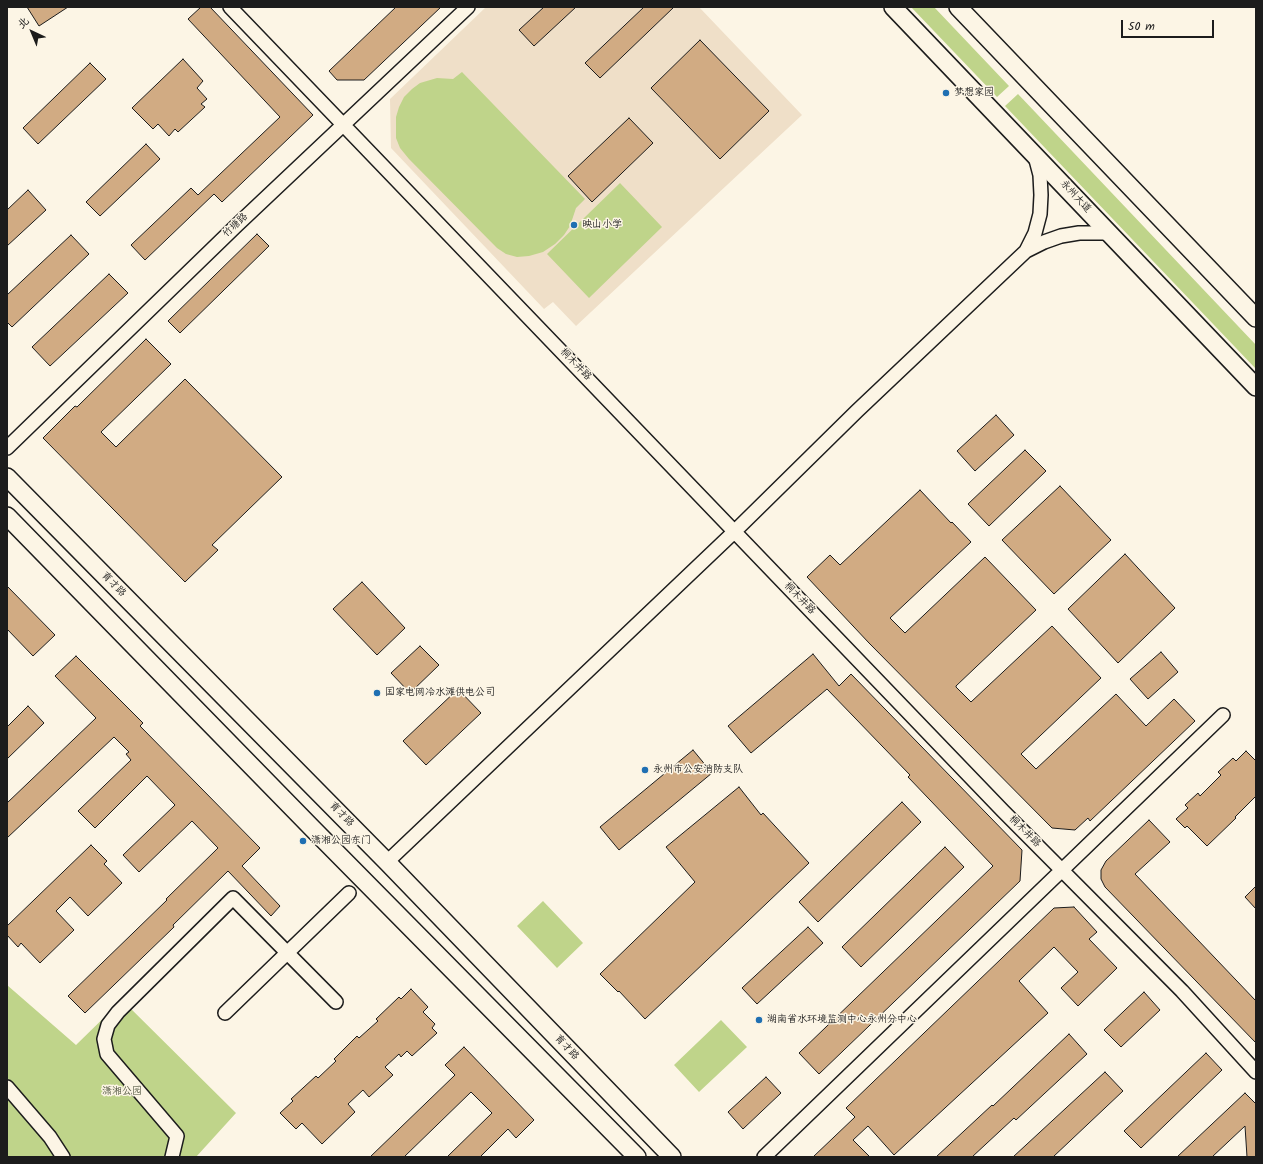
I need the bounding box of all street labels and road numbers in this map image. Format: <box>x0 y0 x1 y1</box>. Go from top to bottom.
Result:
street label: 永州大道 <box>1057 178 1093 216</box>
street label: 竹塘路 <box>221 211 251 241</box>
street label: 桐木井路 <box>557 346 593 384</box>
street label: 育才路 <box>98 570 128 600</box>
street label: 桐木井路 <box>781 580 817 618</box>
street label: 育才路 <box>326 800 356 830</box>
street label: 桐木井路 <box>1006 814 1042 850</box>
street label: 育才路 <box>551 1033 581 1063</box>

